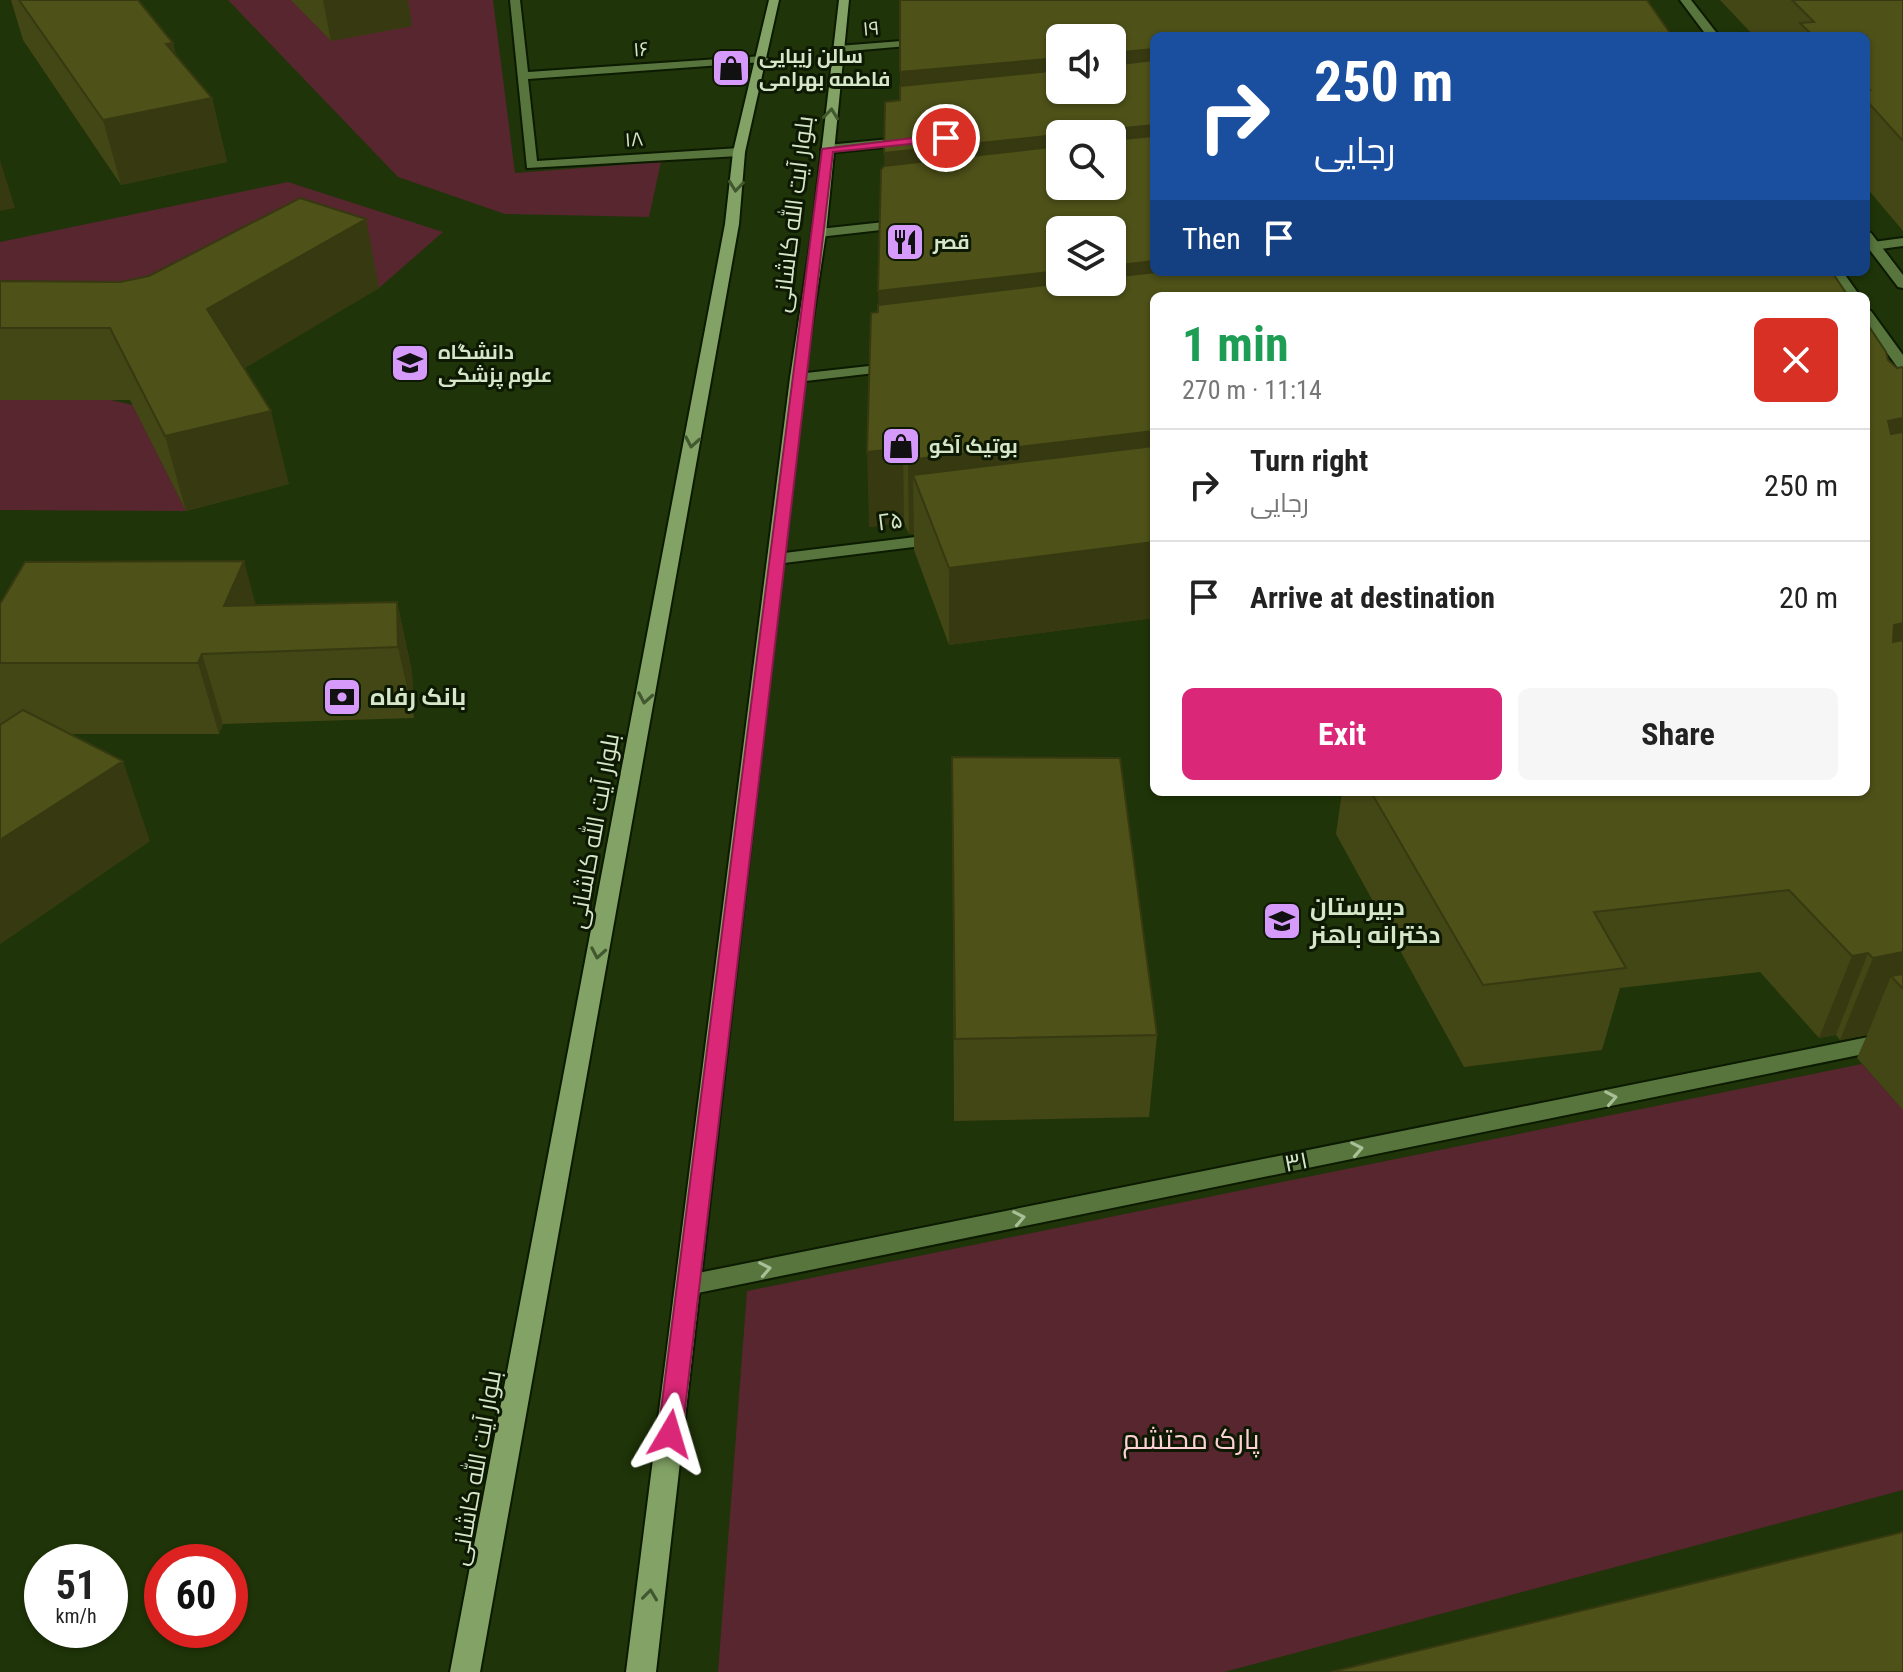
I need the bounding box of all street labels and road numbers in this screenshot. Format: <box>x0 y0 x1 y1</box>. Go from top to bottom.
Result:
street label: ۱۹ <box>862 15 880 41</box>
street label: ۱۶ <box>632 36 650 62</box>
street label: بلوار آیت الله کاشانی <box>765 114 819 314</box>
street label: ۱۸ <box>624 126 644 152</box>
street label: ۲۵ <box>876 506 904 536</box>
street label: بلوار آیت الله کاشانی <box>561 731 625 931</box>
street label: ۳۱ <box>1282 1146 1310 1178</box>
street label: بلوار آیت الله کاشانی <box>443 1368 507 1568</box>

